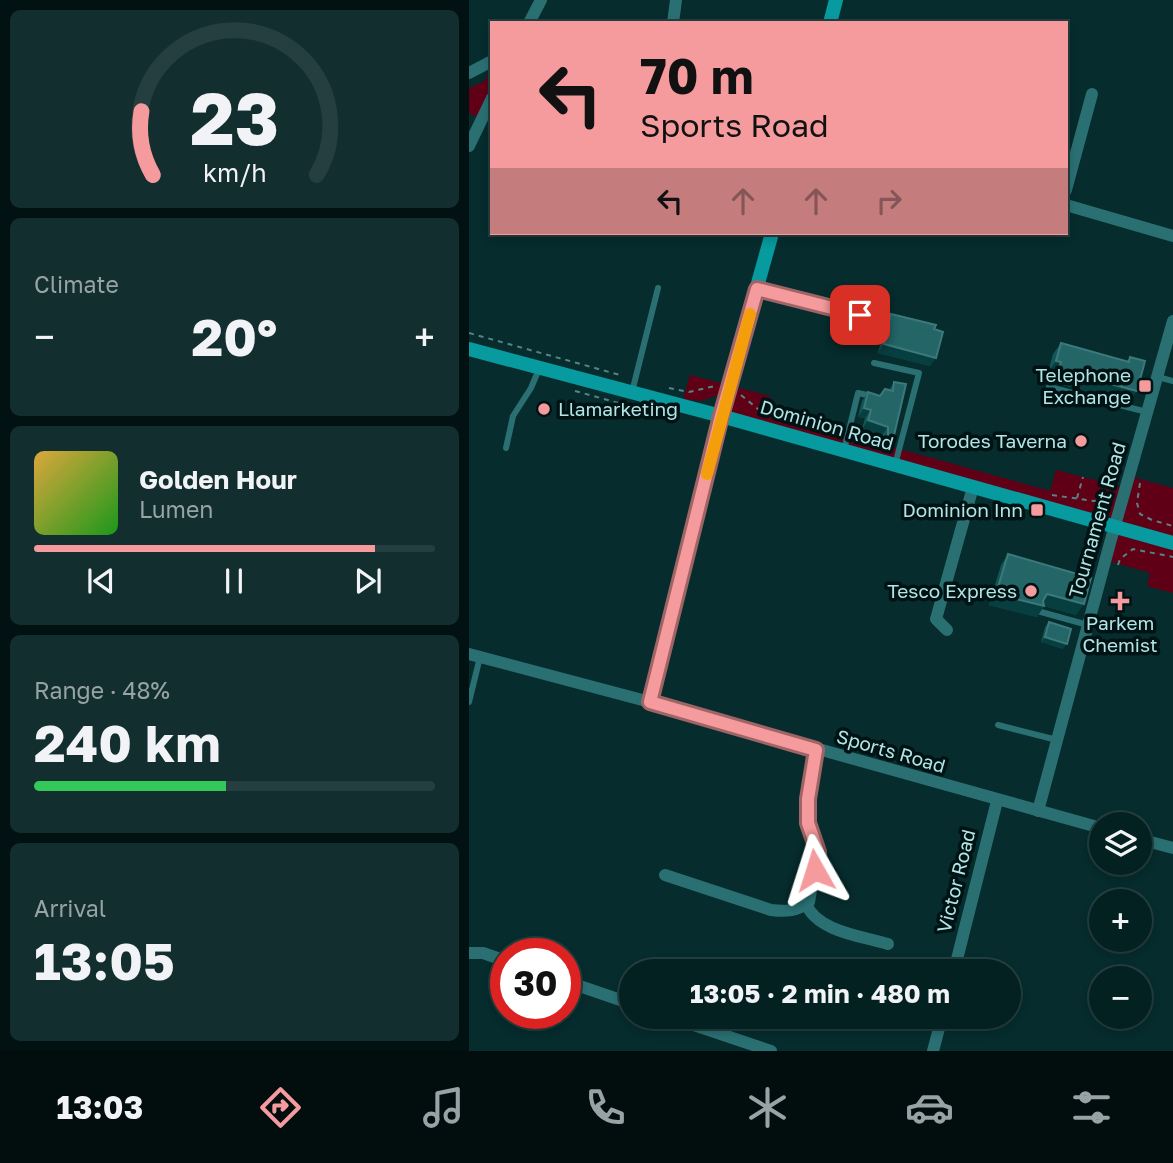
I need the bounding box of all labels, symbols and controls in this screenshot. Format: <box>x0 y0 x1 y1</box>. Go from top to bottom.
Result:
text: 70 m <box>640 46 754 105</box>
icon: left <box>525 49 616 140</box>
text: 23 <box>190 74 279 161</box>
text: Sports Road <box>640 106 829 144</box>
text: km/h <box>203 157 266 188</box>
icon: left <box>651 182 689 220</box>
icon: ahead <box>724 182 762 220</box>
icon: ahead <box>797 182 835 220</box>
icon: right <box>870 182 908 220</box>
text: Climate <box>34 270 119 298</box>
pin <box>830 285 890 345</box>
icon: arrive <box>841 296 879 334</box>
text: 20° <box>192 305 277 367</box>
text: − <box>34 314 55 359</box>
text: + <box>414 314 435 359</box>
place label: Telephone Exchange <box>1036 363 1131 408</box>
marker: Telephone Exchange <box>1137 378 1153 394</box>
street label: Dominion Road <box>758 394 897 455</box>
place label: Llamarketing <box>558 397 678 420</box>
marker: Llamarketing <box>536 401 552 417</box>
place label: Torodes Taverna <box>918 429 1067 452</box>
marker: Torodes Taverna <box>1073 433 1089 449</box>
street label: Tournament Road <box>1063 439 1130 600</box>
text: Golden Hour <box>139 464 297 495</box>
text: Lumen <box>139 495 213 523</box>
place label: Dominion Inn <box>902 498 1023 521</box>
marker: Dominion Inn <box>1029 502 1045 518</box>
icon: previous <box>82 562 120 600</box>
icon: pause <box>215 562 253 600</box>
icon: next <box>349 562 387 600</box>
place label: Tesco Express <box>887 579 1017 602</box>
marker: Tesco Express <box>1023 583 1039 599</box>
marker: Parkem Chemist <box>1112 593 1128 609</box>
place label: Parkem Chemist <box>1082 611 1158 656</box>
text: Range · 48% <box>34 676 170 704</box>
text: 240 km <box>34 711 221 773</box>
street label: Sports Road <box>834 724 948 777</box>
map controls <box>1089 812 1152 1029</box>
button: layers <box>1089 812 1152 875</box>
street label: Victor Road <box>932 827 979 935</box>
position arrow <box>778 833 852 907</box>
button: + <box>1089 889 1152 952</box>
text: Arrival <box>34 894 106 922</box>
text: 13:05 <box>34 929 175 991</box>
speed limit sign: 30 <box>490 938 581 1029</box>
button: − <box>1089 966 1152 1029</box>
text: 13:05 · 2 min · 480 m <box>690 978 950 1009</box>
icon: directions <box>256 1083 305 1132</box>
icon: music <box>419 1083 468 1132</box>
icon: phone <box>581 1083 630 1132</box>
icon: climate <box>743 1083 792 1132</box>
icon: car <box>905 1083 954 1132</box>
icon: filters <box>1067 1083 1116 1132</box>
text: 13:03 <box>57 1088 143 1126</box>

